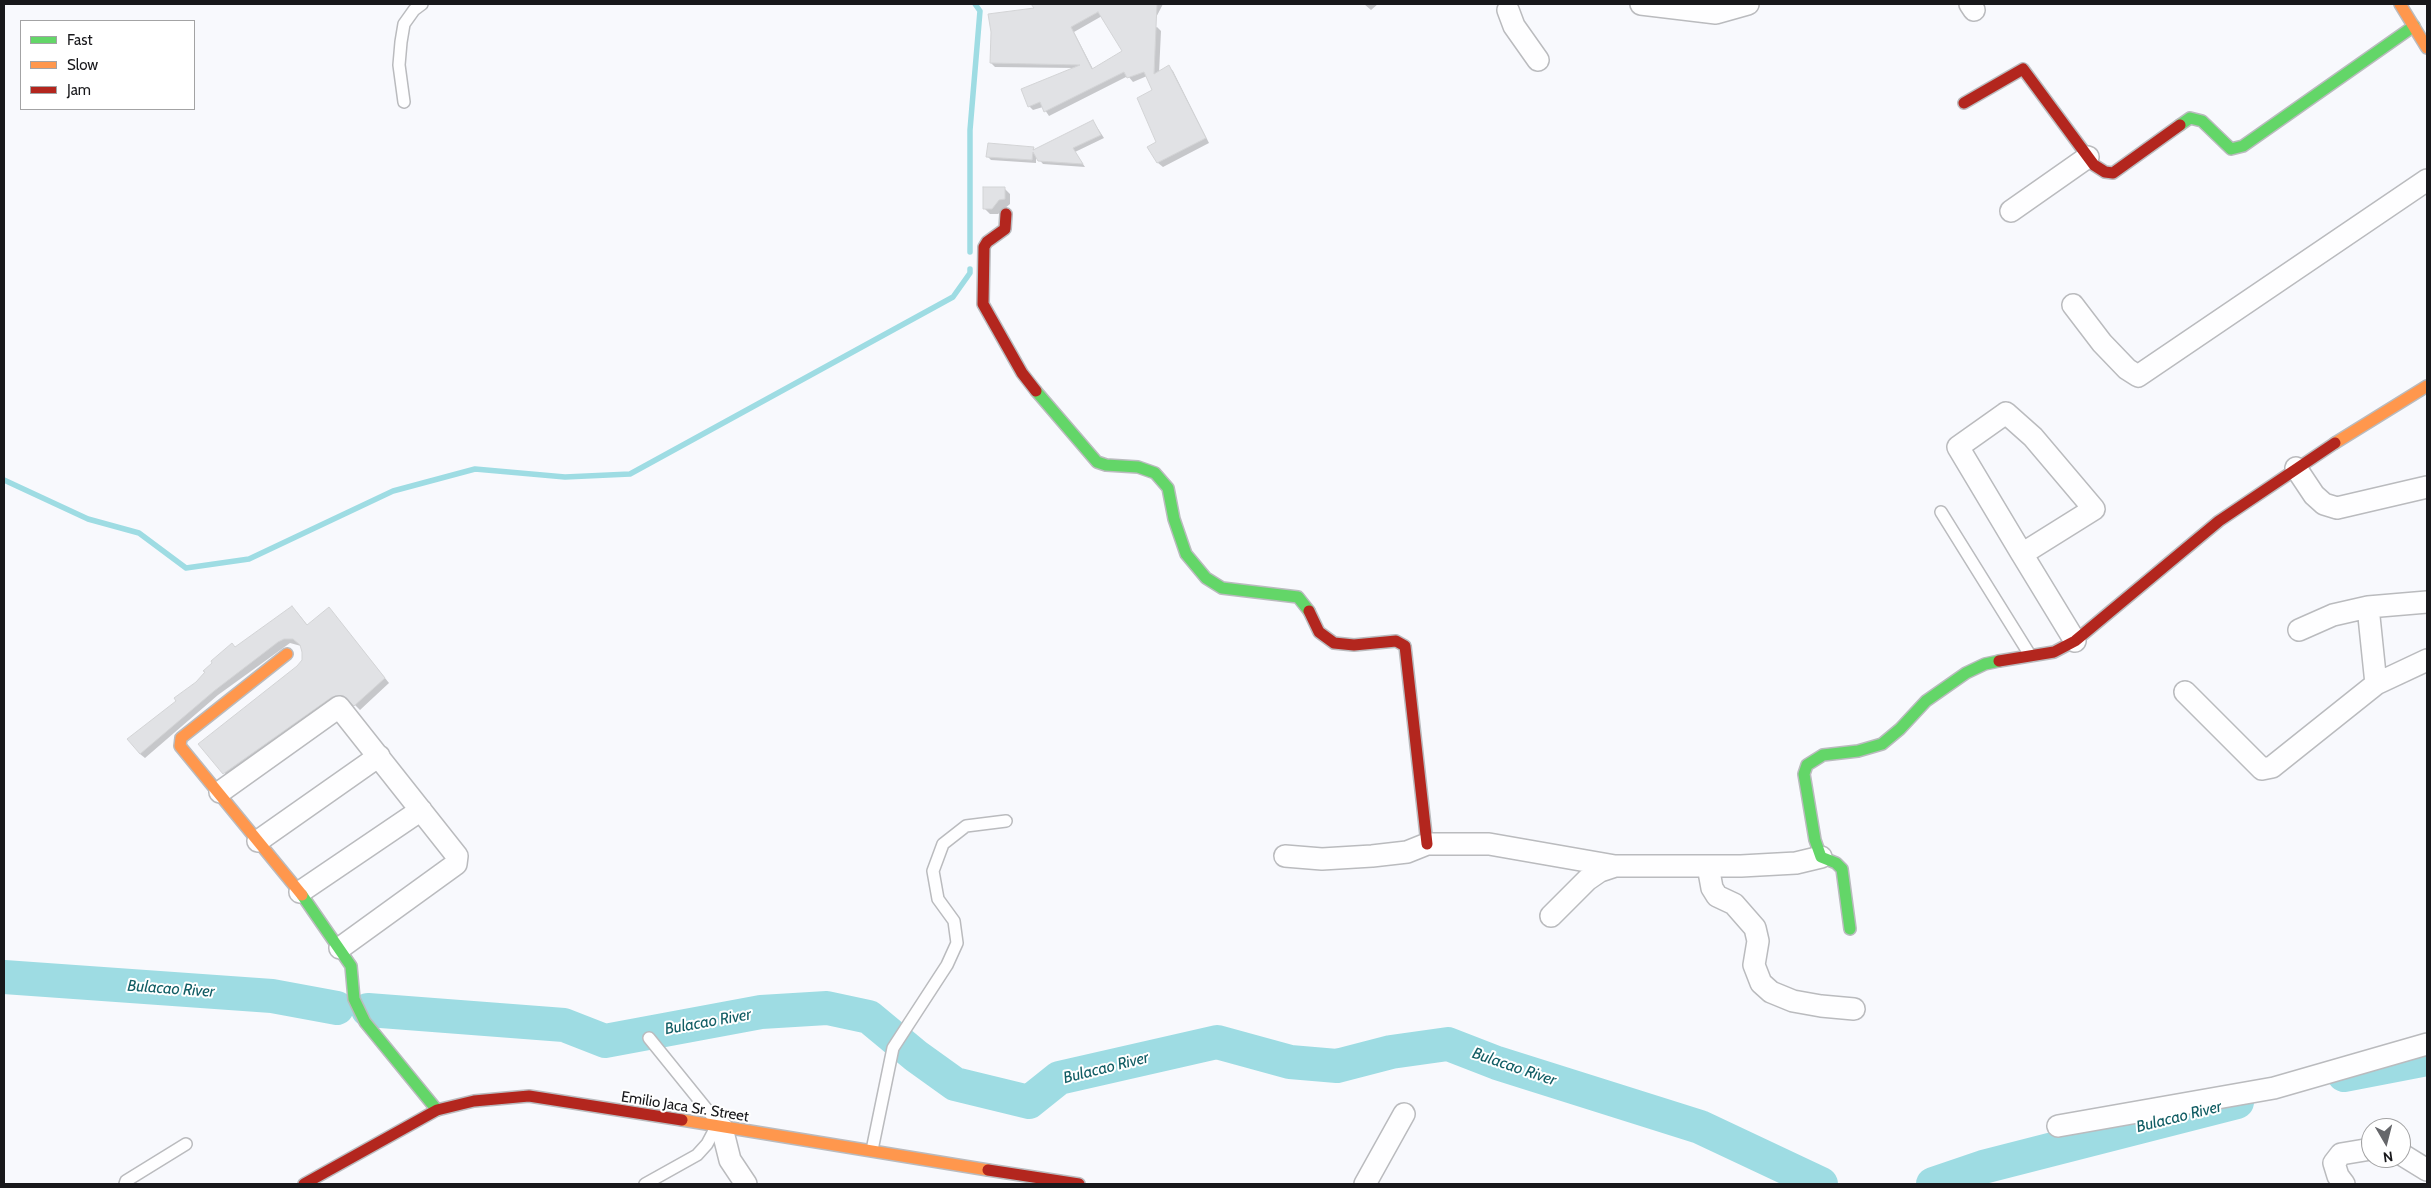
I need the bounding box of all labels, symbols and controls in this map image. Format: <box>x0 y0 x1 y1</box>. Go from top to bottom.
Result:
legend <box>20 20 195 110</box>
text: Fast <box>67 31 92 49</box>
text: Slow <box>67 56 98 74</box>
text: Jam <box>67 81 91 99</box>
water label: Bulacao River <box>127 976 215 1002</box>
water label: Bulacao River <box>663 1005 753 1039</box>
water label: Bulacao River <box>1470 1044 1558 1090</box>
water label: Bulacao River <box>1061 1048 1151 1088</box>
street label: Emilio Jaca Sr. Street <box>620 1088 750 1126</box>
water label: Bulacao River <box>2134 1097 2224 1137</box>
north arrow <box>2361 1118 2411 1168</box>
text: N <box>2382 1147 2394 1166</box>

